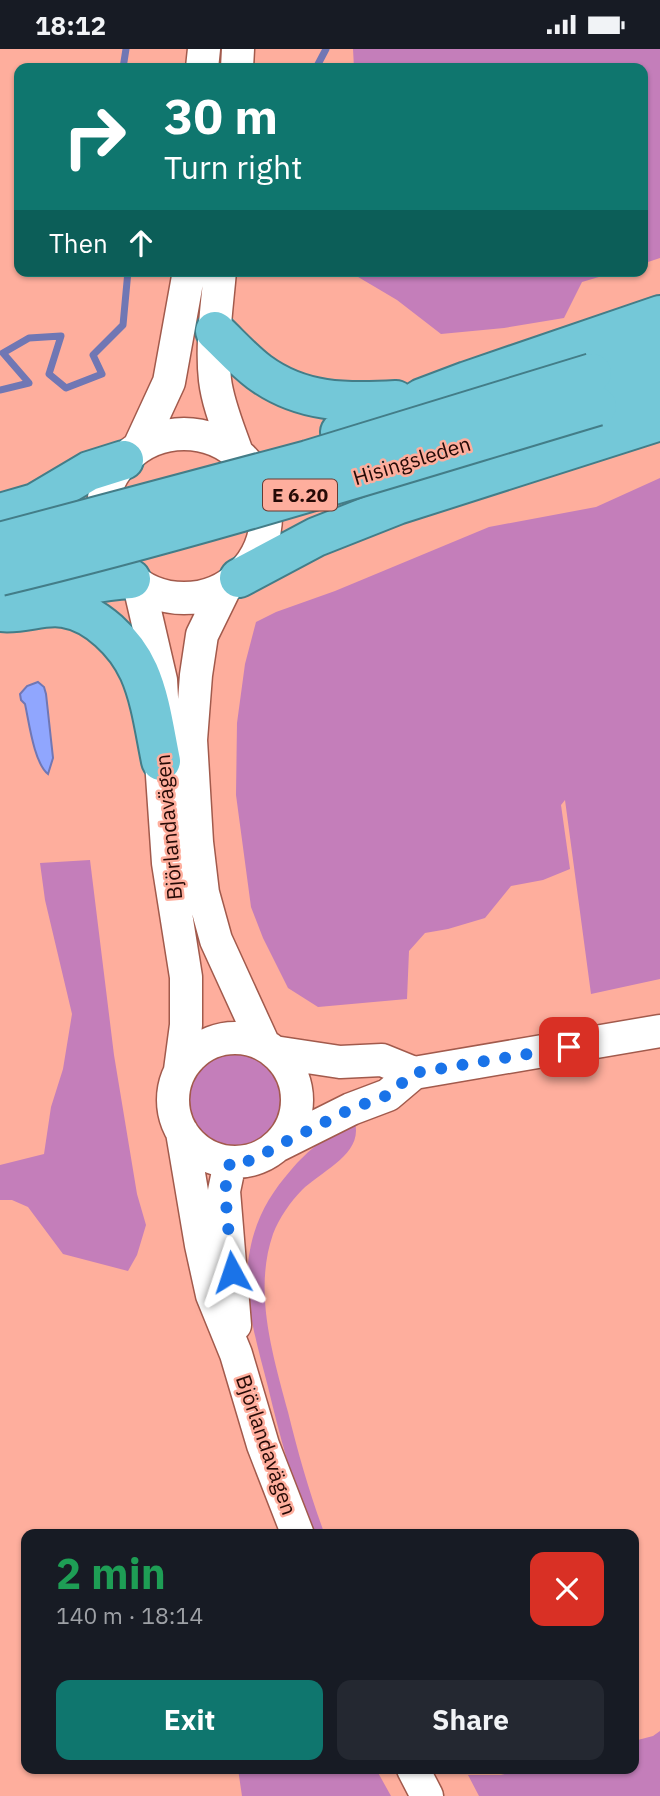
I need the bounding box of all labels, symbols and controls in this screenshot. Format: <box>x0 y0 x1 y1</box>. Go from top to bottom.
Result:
text: 18:12 <box>35 8 106 42</box>
text: 30 m <box>164 84 278 147</box>
icon: right <box>49 91 140 182</box>
text: Turn right <box>164 146 302 188</box>
icon: ahead <box>122 224 160 262</box>
text: Then <box>49 226 108 260</box>
street label: Hisingsleden <box>349 429 474 491</box>
road number: E 6.20 <box>263 479 337 511</box>
street label: Björlandavägen <box>148 753 188 901</box>
pin <box>539 1017 599 1077</box>
icon: arrive <box>550 1028 588 1066</box>
position arrow <box>195 1235 269 1309</box>
street label: Björlandavägen <box>230 1371 304 1518</box>
text: 2 min <box>56 1546 166 1601</box>
button: close <box>530 1552 604 1626</box>
text: 140 m · 18:14 <box>56 1600 203 1630</box>
button: Exit <box>56 1680 323 1760</box>
button: Share <box>337 1680 604 1760</box>

